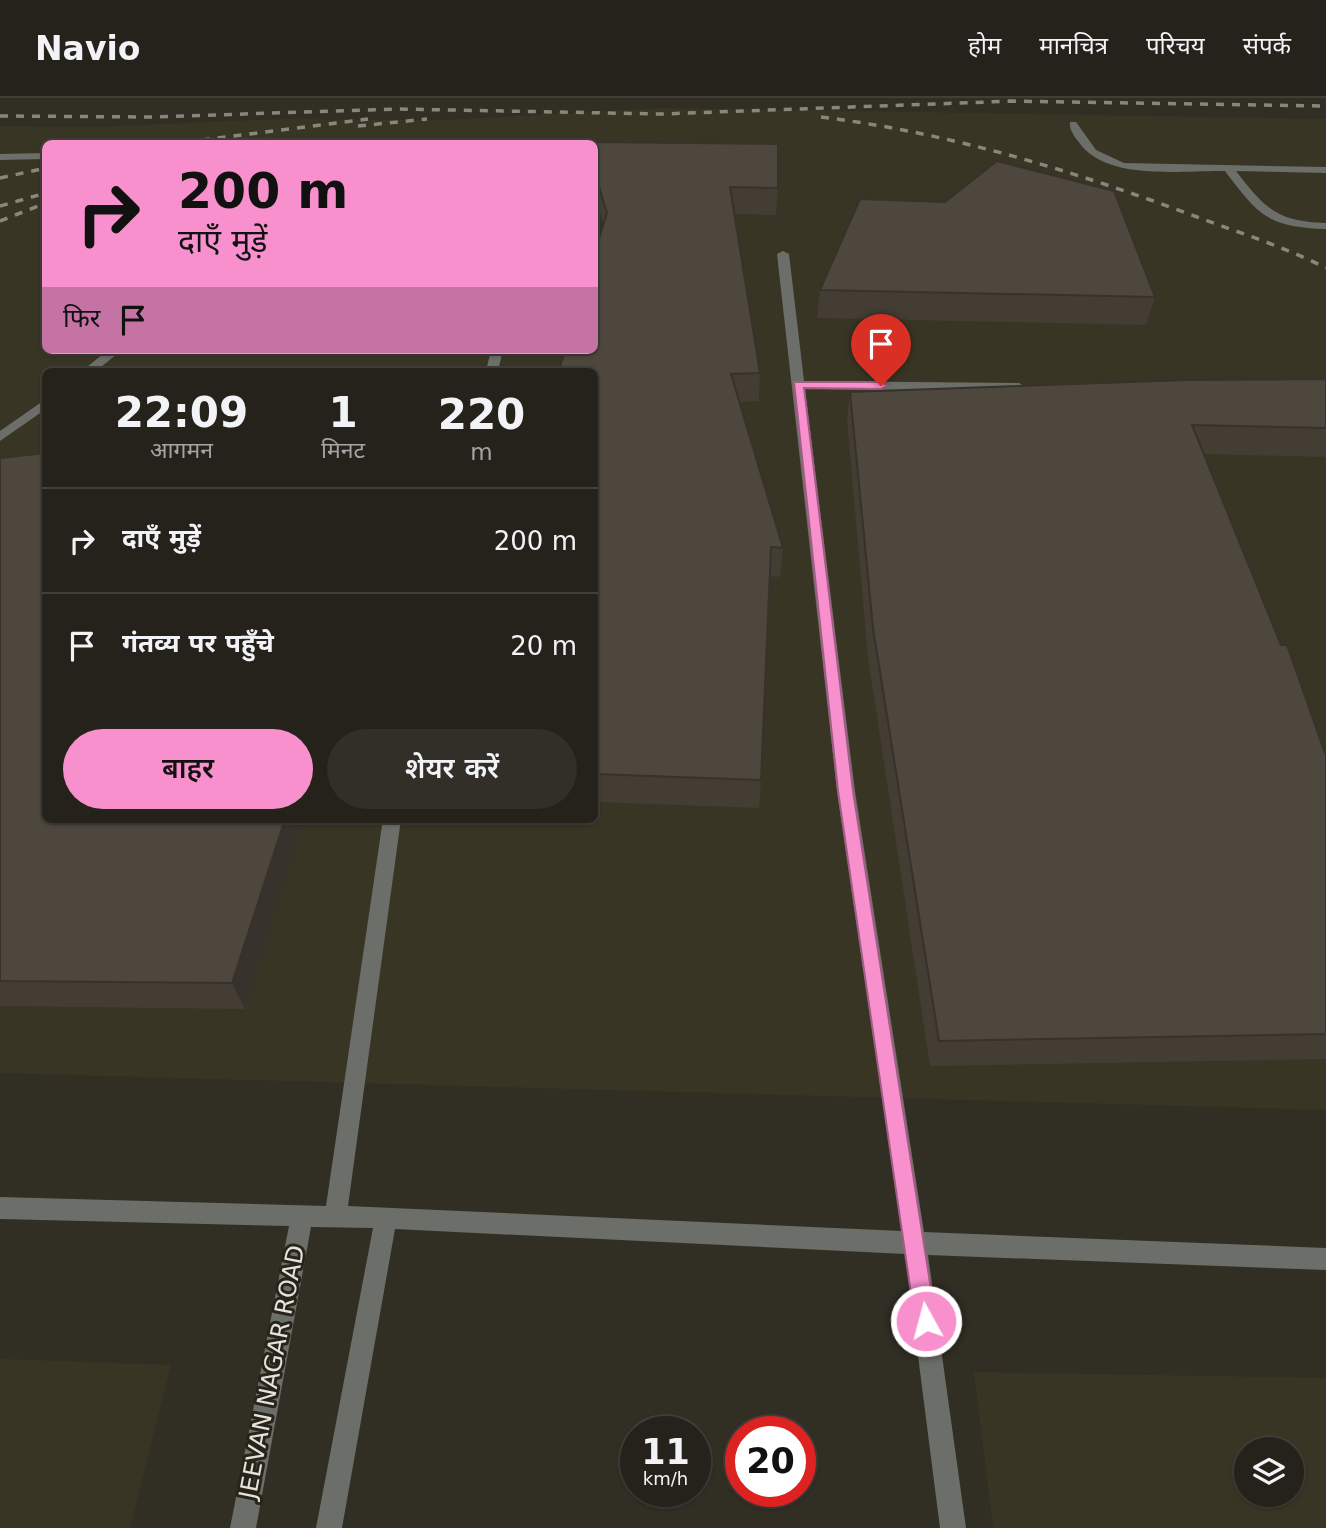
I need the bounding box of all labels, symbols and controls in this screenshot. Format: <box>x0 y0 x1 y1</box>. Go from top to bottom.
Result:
text: Navio <box>35 29 140 68</box>
text: होम <box>968 32 1001 60</box>
text: मानचित्र <box>1039 32 1108 60</box>
text: परिचय <box>1146 32 1205 60</box>
text: संपर्क <box>1243 32 1291 60</box>
text: 200 m <box>178 163 348 220</box>
icon: right <box>63 168 154 259</box>
text: दाएँ मुड़ें <box>178 222 267 260</box>
icon: arrive <box>114 301 152 339</box>
text: फिर <box>63 303 100 333</box>
pin <box>851 314 911 386</box>
icon: arrive <box>862 325 900 363</box>
text: 22:09 <box>115 388 248 437</box>
text: 1 <box>328 388 358 437</box>
text: 220 <box>438 390 525 439</box>
text: आगमन <box>150 437 213 463</box>
text: मिनट <box>321 437 365 463</box>
text: m <box>470 439 493 465</box>
icon: right <box>63 522 101 560</box>
text: दाएँ मुड़ें <box>122 523 201 553</box>
text: 200 m <box>494 526 577 556</box>
icon: arrive <box>63 627 101 665</box>
text: गंतव्य पर पहुँचे <box>122 628 274 658</box>
text: 20 m <box>510 631 577 661</box>
button: बाहर <box>63 729 313 809</box>
button: शेयर करें <box>327 729 577 809</box>
street label: JEEVAN NAGAR ROAD <box>233 1243 310 1503</box>
position arrow <box>889 1284 963 1358</box>
speed limit sign: 20 <box>725 1416 816 1507</box>
text: 11 <box>641 1432 690 1472</box>
map controls <box>1234 1437 1304 1507</box>
button: layers <box>1234 1437 1304 1507</box>
text: km/h <box>643 1468 688 1489</box>

